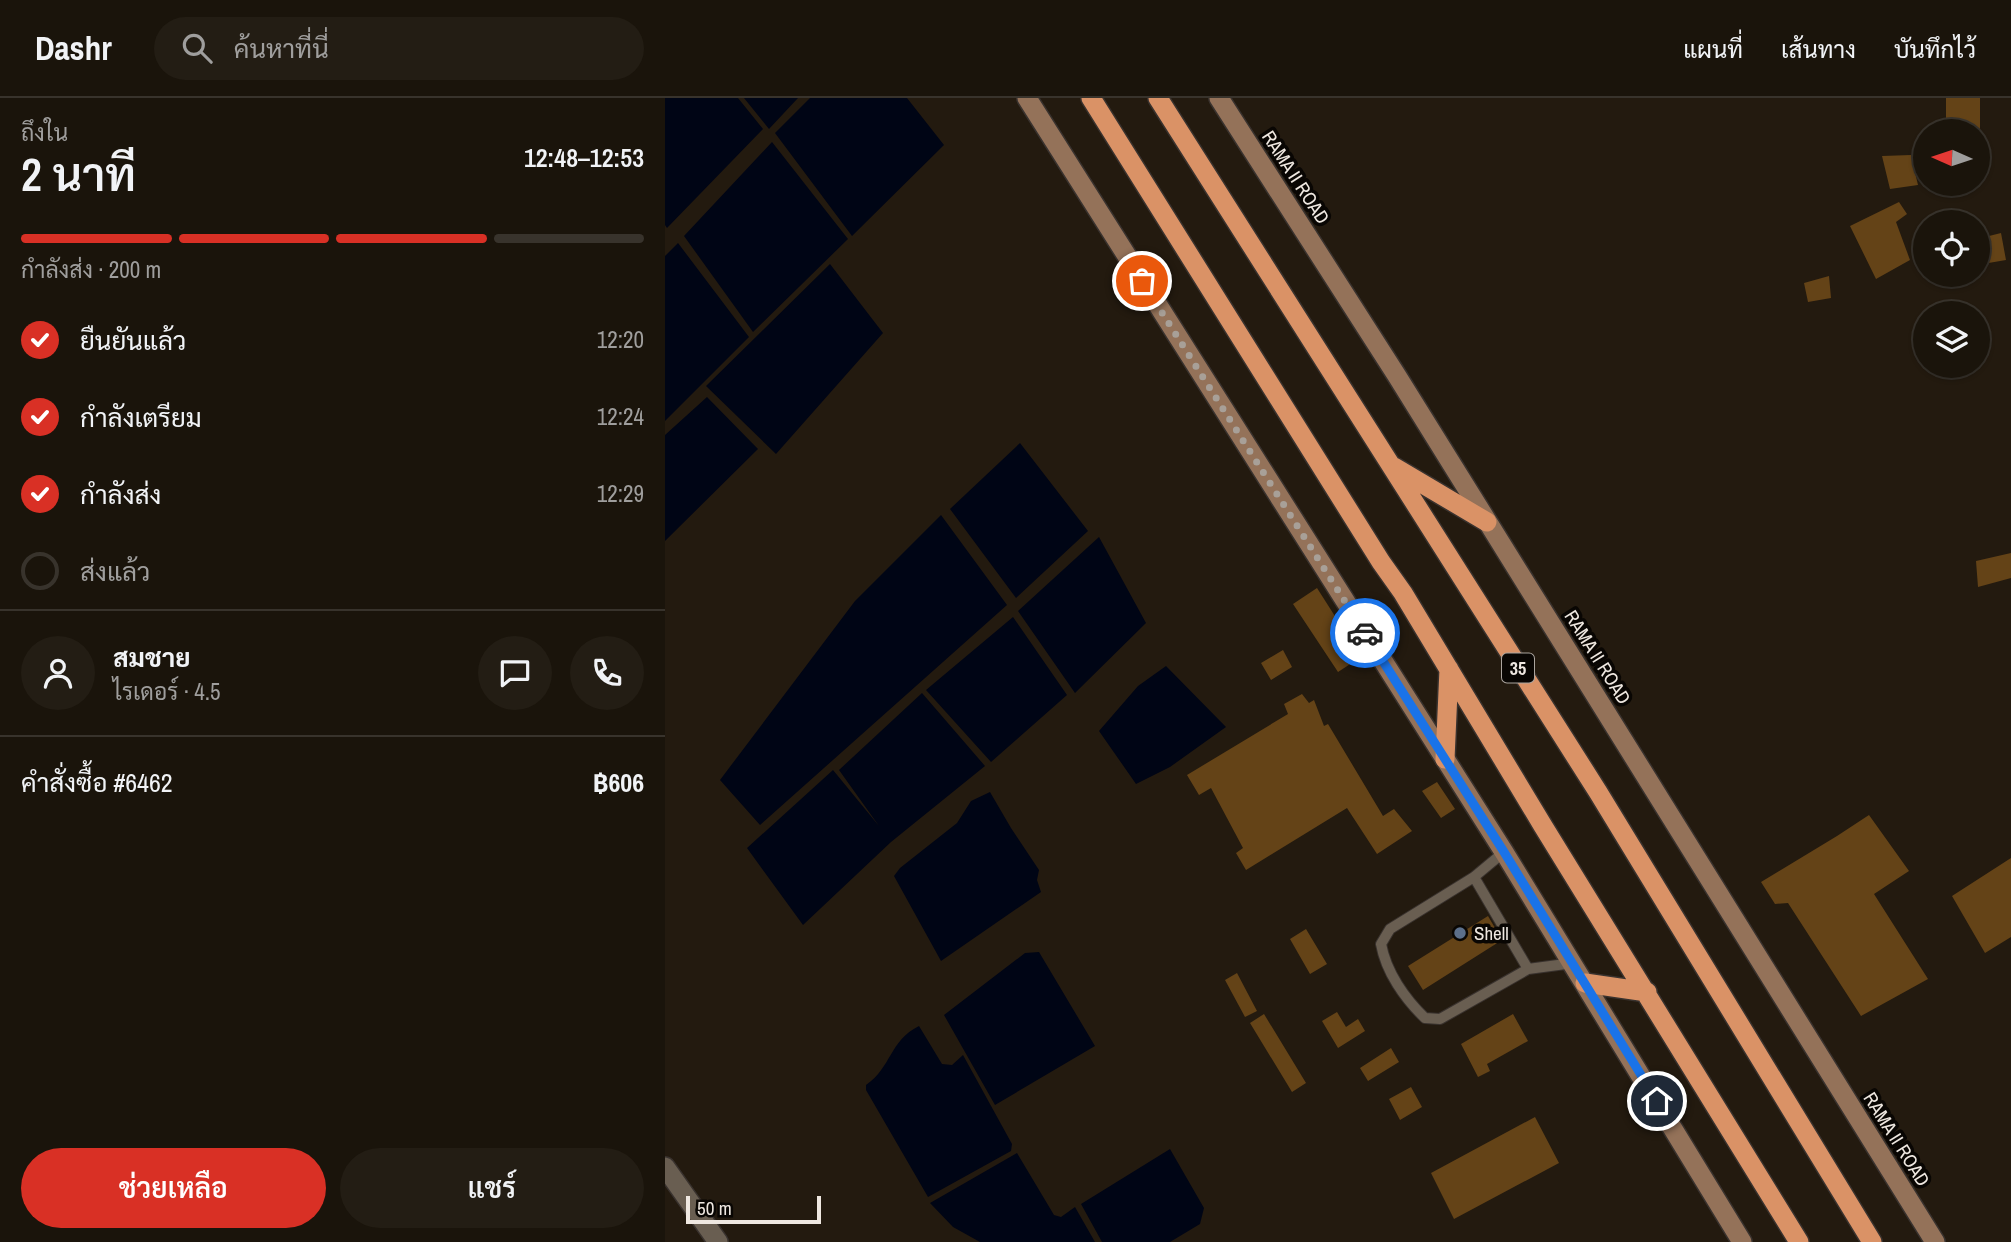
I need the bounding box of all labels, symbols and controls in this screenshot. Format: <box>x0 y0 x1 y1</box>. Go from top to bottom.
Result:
search box <box>154 17 644 80</box>
text: Dashr <box>35 26 112 70</box>
icon: search <box>178 29 216 67</box>
text: ค้นหาที่นี่ <box>234 31 329 66</box>
text: แผนที่ <box>1683 33 1743 65</box>
text: เส้นทาง <box>1781 33 1856 65</box>
text: บันทึกไว้ <box>1894 33 1976 65</box>
text: ถึงใน <box>21 117 68 148</box>
north arrow <box>1913 119 1990 196</box>
map controls <box>1913 119 1990 378</box>
street label: RAMA II ROAD <box>1256 125 1336 229</box>
text: 12:48–12:53 <box>524 140 644 175</box>
text: 2 นาที <box>21 143 136 205</box>
button: locate <box>1913 210 1990 287</box>
pin <box>1112 251 1172 311</box>
text: กำลังส่ง · 200 m <box>21 254 161 285</box>
icon: bag <box>1123 262 1161 300</box>
button: layers <box>1913 301 1990 378</box>
icon: check <box>21 321 59 359</box>
text: ยืนยันแล้ว <box>80 323 186 358</box>
text: 12:20 <box>597 324 644 355</box>
icon: check <box>21 398 59 436</box>
text: กำลังเตรียม <box>80 400 202 435</box>
text: 12:24 <box>597 401 644 432</box>
icon: check <box>21 475 59 513</box>
text: กำลังส่ง <box>80 477 161 512</box>
text: 12:29 <box>597 478 644 509</box>
text: ส่งแล้ว <box>80 554 150 589</box>
courier <box>1330 598 1400 668</box>
street label: RAMA II ROAD <box>1559 605 1637 709</box>
icon: car <box>1346 614 1384 652</box>
button: person <box>21 636 95 710</box>
button: chat <box>478 636 552 710</box>
button: phone <box>570 636 644 710</box>
text: สมชาย <box>113 640 190 675</box>
road number: 35 <box>1502 654 1534 682</box>
text: ไรเดอร์ · 4.5 <box>113 676 220 707</box>
text: คำสั่งซื้อ #6462 <box>21 765 173 800</box>
text: ฿606 <box>593 765 644 800</box>
place label: Shell <box>1474 920 1509 946</box>
marker: Shell <box>1452 925 1468 941</box>
pin <box>1627 1071 1687 1131</box>
icon: home <box>1638 1082 1676 1120</box>
street label: RAMA II ROAD <box>1858 1087 1936 1191</box>
button: ช่วยเหลือ <box>21 1148 326 1228</box>
button: แชร์ <box>340 1148 644 1228</box>
scale bar <box>686 1193 821 1225</box>
text: 50 m <box>697 1195 732 1221</box>

